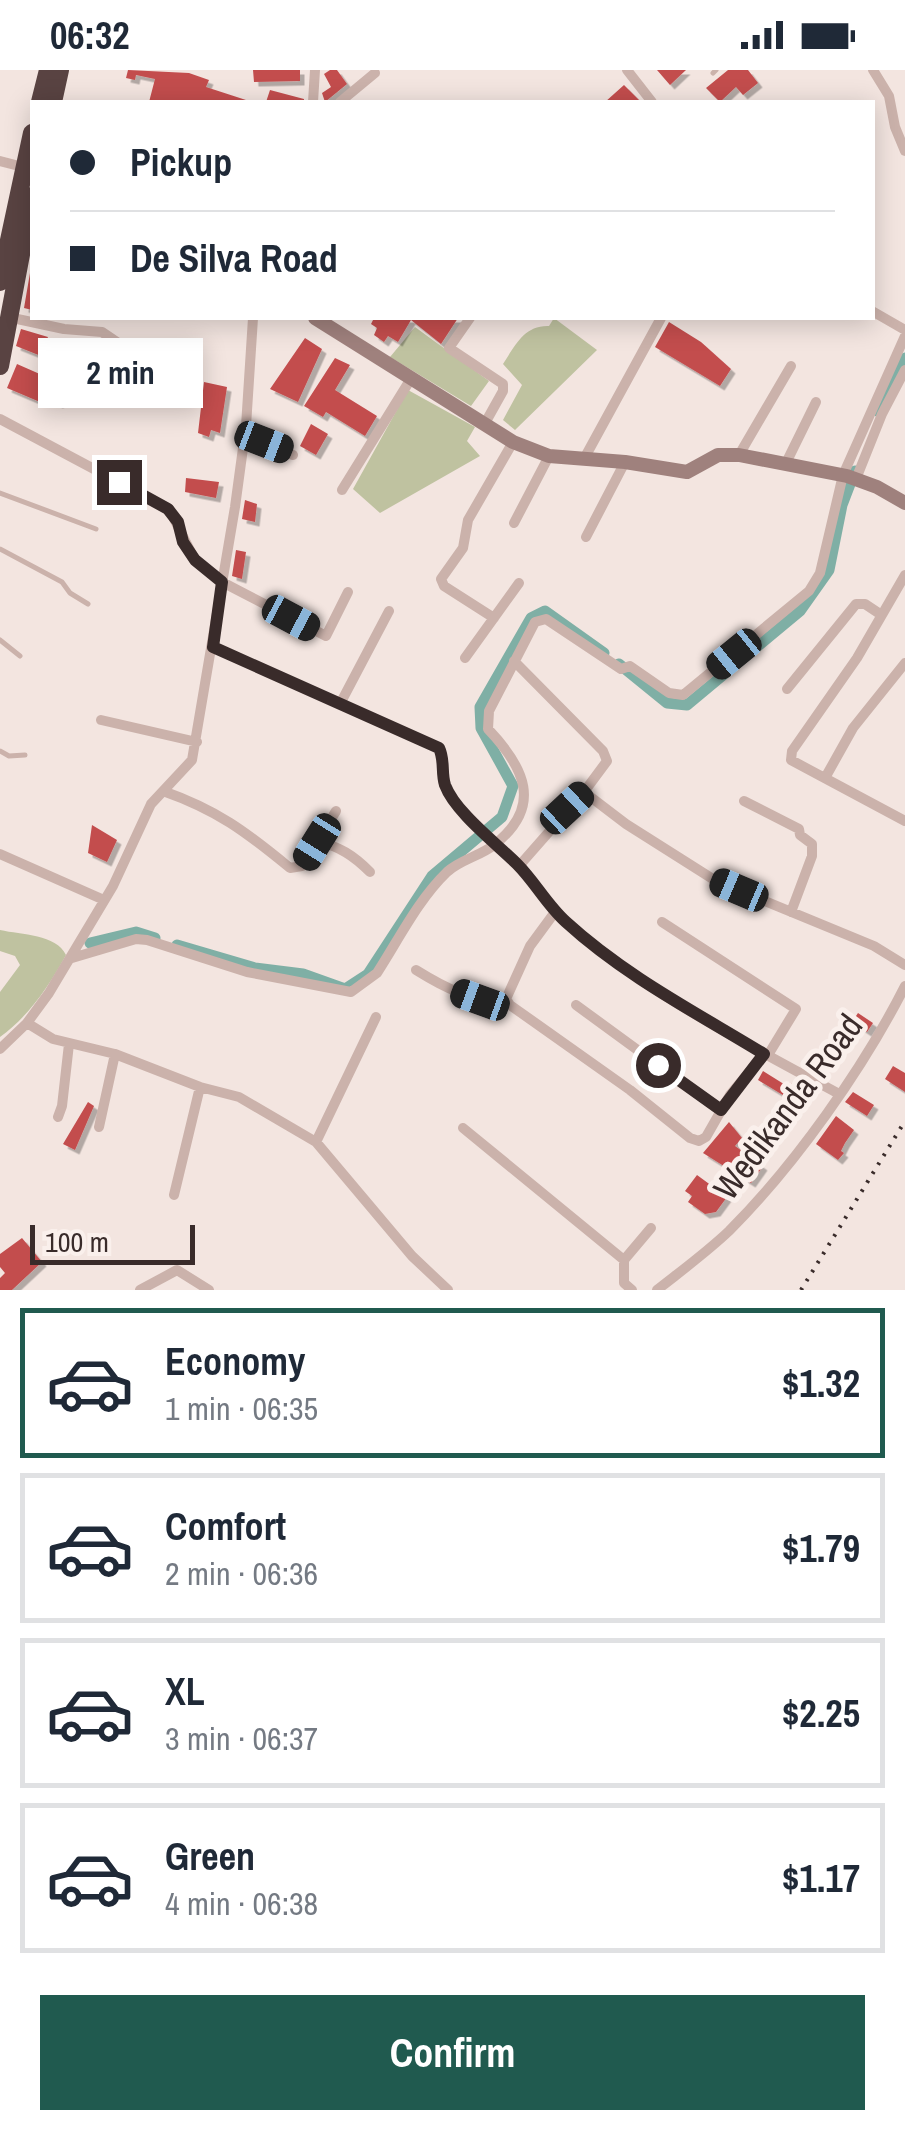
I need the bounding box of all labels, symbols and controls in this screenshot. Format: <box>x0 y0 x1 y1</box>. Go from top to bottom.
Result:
text: 06:32 <box>50 10 130 61</box>
text: Pickup <box>130 137 232 188</box>
text: De Silva Road <box>130 233 338 284</box>
callout: 2 min <box>36 337 202 407</box>
text: 2 min <box>86 351 155 394</box>
car <box>231 417 297 467</box>
route end <box>97 460 142 505</box>
car <box>257 591 325 645</box>
car <box>701 623 767 685</box>
car <box>535 777 599 839</box>
car <box>288 809 346 875</box>
car <box>706 864 772 916</box>
car <box>447 976 513 1024</box>
street label: Wedikanda Road <box>702 1004 873 1209</box>
route start <box>636 1043 681 1088</box>
scale bar <box>30 1220 195 1264</box>
text: 100 m <box>45 1223 109 1261</box>
text: Economy <box>165 1336 305 1387</box>
icon: car <box>45 1338 135 1428</box>
text: $1.32 <box>782 1358 860 1409</box>
text: 1 min · 06:35 <box>165 1387 318 1430</box>
text: Comfort <box>165 1501 286 1552</box>
icon: car <box>45 1503 135 1593</box>
text: $1.79 <box>782 1523 860 1574</box>
text: 2 min · 06:36 <box>165 1552 318 1595</box>
text: XL <box>165 1666 205 1717</box>
icon: car <box>45 1668 135 1758</box>
text: $2.25 <box>782 1688 860 1739</box>
text: 3 min · 06:37 <box>165 1717 318 1760</box>
text: Green <box>165 1831 255 1882</box>
icon: car <box>45 1833 135 1923</box>
text: $1.17 <box>782 1853 860 1904</box>
text: 4 min · 06:38 <box>165 1882 318 1925</box>
button: Confirm <box>40 1995 865 2110</box>

